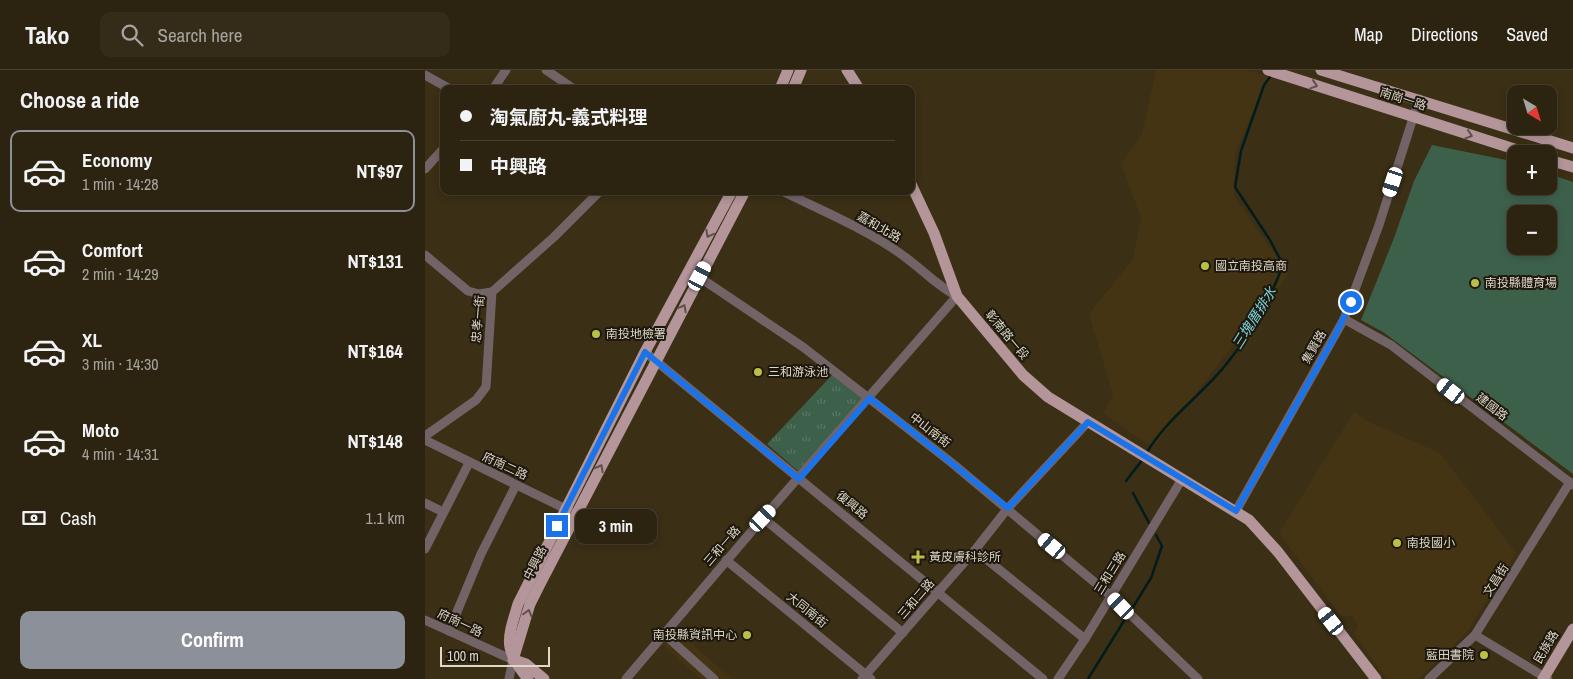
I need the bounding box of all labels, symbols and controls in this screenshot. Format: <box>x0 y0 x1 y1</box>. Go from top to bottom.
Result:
search box <box>100 12 450 57</box>
text: Tako <box>25 19 70 51</box>
icon: search <box>118 21 146 49</box>
text: Search here <box>158 22 242 48</box>
text: Map <box>1354 22 1383 47</box>
text: Directions <box>1411 22 1478 47</box>
text: Saved <box>1506 22 1548 47</box>
one-way arrow <box>1310 79 1318 89</box>
street label: 南崗一路 <box>1378 84 1428 114</box>
text: Choose a ride <box>20 85 139 115</box>
north arrow <box>1507 85 1557 135</box>
map controls <box>1507 85 1557 255</box>
text: 淘氣廚丸-義式料理 <box>490 104 647 130</box>
one-way arrow <box>1464 129 1473 139</box>
button: + <box>1507 145 1557 195</box>
text: Economy <box>82 147 152 173</box>
icon: car <box>22 149 67 194</box>
text: 中興路 <box>490 153 547 179</box>
text: NT$97 <box>356 158 403 184</box>
car <box>1381 165 1404 199</box>
text: 1 min · 14:28 <box>82 173 159 195</box>
button: − <box>1507 205 1557 255</box>
street label: 嘉和北路 <box>854 208 904 246</box>
one-way arrow <box>706 229 716 238</box>
text: Comfort <box>82 237 143 263</box>
icon: car <box>22 239 67 284</box>
text: NT$131 <box>348 248 403 274</box>
place label: 國立南投高商 <box>1215 258 1287 274</box>
car <box>686 259 713 293</box>
marker: 國立南投高商 <box>1199 260 1211 272</box>
text: 2 min · 14:29 <box>82 263 159 285</box>
place label: 南投縣體育場 <box>1485 275 1557 291</box>
marker: 南投縣體育場 <box>1469 277 1481 289</box>
water label: 三塊厝排水 <box>1228 283 1281 352</box>
route start <box>1340 291 1362 313</box>
street label: 忠孝一街 <box>468 294 488 344</box>
one-way arrow <box>677 305 687 314</box>
street label: 彰南路一段 <box>982 307 1032 363</box>
place label: 南投地檢署 <box>606 326 666 342</box>
text: XL <box>82 327 102 353</box>
street label: 集賢路 <box>1298 327 1330 367</box>
marker: 南投地檢署 <box>590 328 602 340</box>
icon: car <box>22 329 67 374</box>
text: NT$164 <box>348 338 403 364</box>
text: 3 min · 14:30 <box>82 353 159 375</box>
place label: 三和游泳池 <box>768 364 828 380</box>
marker: 三和游泳池 <box>752 366 764 378</box>
car <box>1434 376 1467 406</box>
street label: 建國路 <box>1473 390 1511 424</box>
street label: 中山南街 <box>906 409 954 451</box>
text: Moto <box>82 417 119 443</box>
icon: car <box>22 419 67 464</box>
text: NT$148 <box>348 428 403 454</box>
text: 4 min · 14:31 <box>82 443 159 465</box>
street label: 府南二路 <box>480 449 530 483</box>
one-way arrow <box>594 464 604 473</box>
street label: 復興路 <box>833 487 871 523</box>
car <box>747 502 778 534</box>
icon: cash <box>20 504 48 532</box>
text: Cash <box>60 505 96 531</box>
text: 1.1 km <box>366 507 405 529</box>
callout: 3 min <box>575 508 657 544</box>
route end <box>546 515 568 537</box>
text: 3 min <box>599 515 633 537</box>
street label: 三和一路 <box>700 523 744 569</box>
car <box>1035 531 1068 561</box>
place label: 南投國小 <box>1407 535 1455 551</box>
marker: 南投國小 <box>1391 537 1403 549</box>
street label: 中興路 <box>520 543 550 583</box>
street label: 三和三路 <box>1090 548 1130 598</box>
place label: 黃皮膚科診所 <box>929 549 1001 565</box>
marker: 黃皮膚科診所 <box>911 550 925 564</box>
street label: 文昌街 <box>1479 561 1513 599</box>
street label: 三和二路 <box>894 576 938 622</box>
street label: 大同南街 <box>783 589 831 631</box>
car <box>1105 590 1136 622</box>
car <box>1315 605 1346 637</box>
street label: 府南一路 <box>435 606 485 640</box>
one-way arrow <box>522 609 533 618</box>
button: Confirm <box>20 611 405 669</box>
place label: 南投縣資訊中心 <box>653 627 737 643</box>
street label: 民族路 <box>1530 627 1562 667</box>
marker: 南投縣資訊中心 <box>741 629 753 641</box>
scale bar <box>440 644 550 667</box>
text: 100 m <box>447 647 479 665</box>
place label: 藍田書院 <box>1426 647 1474 663</box>
marker: 藍田書院 <box>1478 649 1490 661</box>

